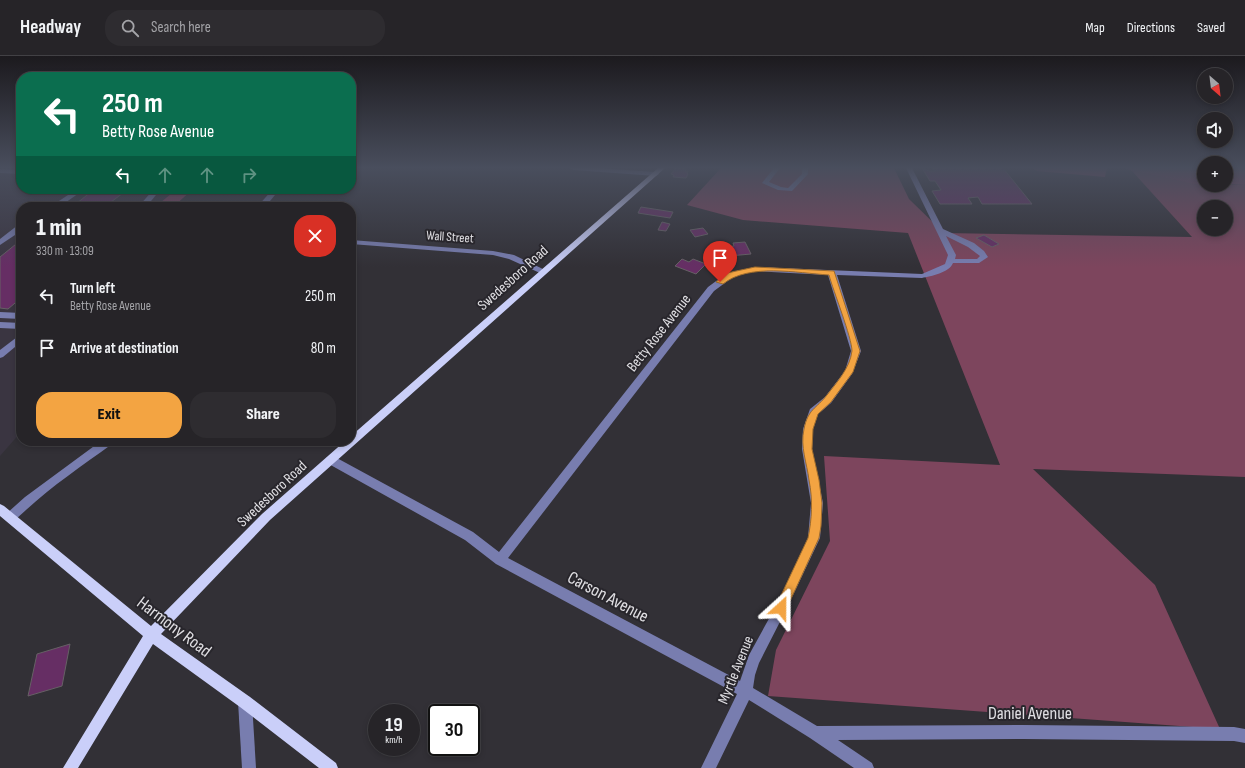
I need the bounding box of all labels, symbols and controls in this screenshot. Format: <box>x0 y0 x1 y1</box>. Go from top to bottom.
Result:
search box <box>105 10 385 46</box>
text: Headway <box>20 16 81 39</box>
icon: search <box>119 17 141 39</box>
text: Search here <box>151 18 211 37</box>
text: Map <box>1085 19 1105 36</box>
text: Directions <box>1127 19 1175 36</box>
text: Saved <box>1197 19 1225 36</box>
north arrow <box>1197 68 1233 104</box>
map controls <box>1197 68 1233 236</box>
text: 250 m <box>102 87 163 120</box>
icon: left <box>36 88 88 140</box>
button: sound <box>1197 112 1233 148</box>
text: Betty Rose Avenue <box>102 121 214 142</box>
button: + <box>1197 156 1233 192</box>
icon: left <box>112 164 134 186</box>
icon: ahead <box>154 164 176 186</box>
icon: ahead <box>196 164 218 186</box>
icon: right <box>238 164 260 186</box>
button: − <box>1197 200 1233 236</box>
text: 1 min <box>36 213 82 242</box>
button: close <box>294 215 336 257</box>
street label: Wall Street <box>426 227 474 247</box>
street label: Swedesboro Road <box>474 241 552 315</box>
pin <box>703 241 737 282</box>
text: 330 m · 13:09 <box>36 243 94 259</box>
icon: arrive <box>709 247 731 269</box>
text: Turn left <box>70 279 115 298</box>
icon: left <box>36 285 58 307</box>
text: 250 m <box>305 287 336 306</box>
street label: Betty Rose Avenue <box>623 290 695 376</box>
text: Betty Rose Avenue <box>70 298 151 314</box>
icon: arrive <box>36 337 58 359</box>
text: Arrive at destination <box>70 339 179 358</box>
text: 80 m <box>311 339 336 358</box>
button: Exit <box>36 392 182 438</box>
button: Share <box>190 392 336 438</box>
street label: Swedesboro Road <box>233 457 311 531</box>
street label: Carson Avenue <box>564 567 652 627</box>
position arrow <box>760 587 802 629</box>
street label: Harmony Road <box>133 592 215 662</box>
street label: Myrtle Avenue <box>714 633 758 707</box>
street label: Daniel Avenue <box>988 703 1072 724</box>
speed limit sign: 30 <box>428 704 480 756</box>
text: 19 <box>385 713 403 737</box>
text: km/h <box>385 734 403 746</box>

